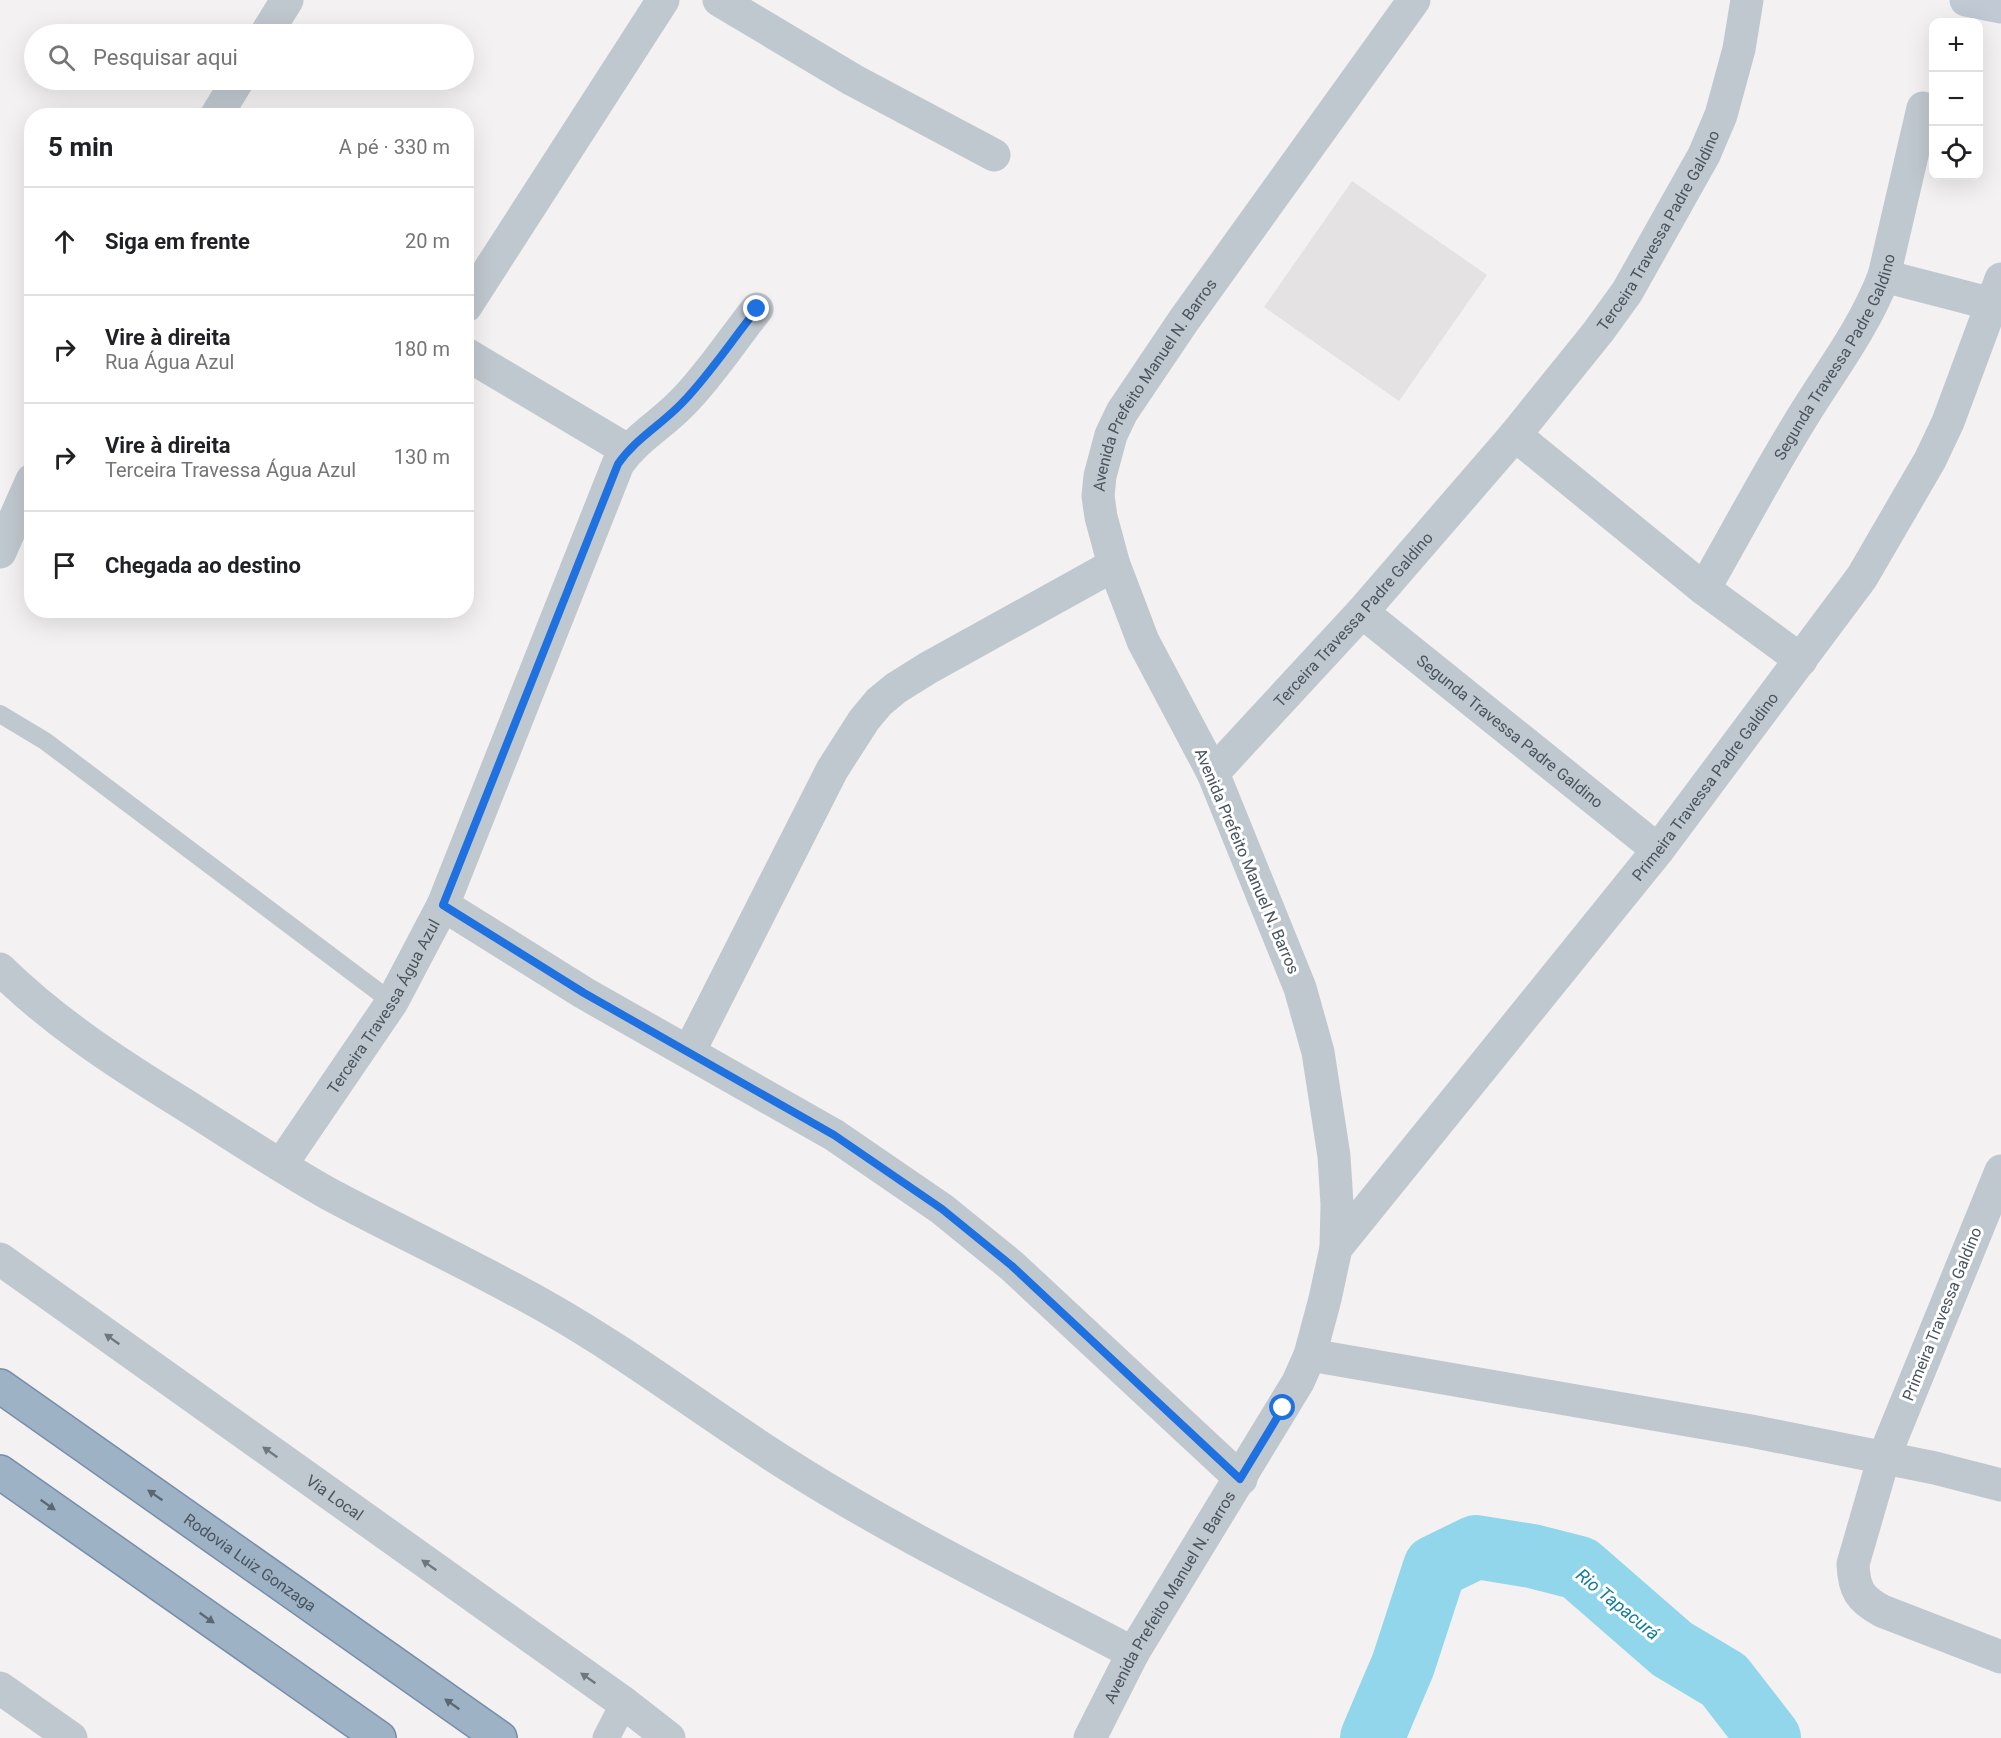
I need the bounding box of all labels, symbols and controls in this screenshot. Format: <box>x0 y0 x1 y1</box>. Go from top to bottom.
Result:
map controls <box>1929 18 1983 180</box>
button: + <box>1929 18 1983 72</box>
search box <box>24 24 474 90</box>
icon: search <box>45 41 78 74</box>
text: Pesquisar aqui <box>93 45 238 70</box>
button: − <box>1929 72 1983 126</box>
button: locate <box>1929 126 1983 180</box>
street label: Terceira Travessa Padre Galdino <box>1593 127 1723 334</box>
text: 5 min <box>48 132 113 162</box>
text: A pé · 330 m <box>339 135 450 159</box>
icon: ahead <box>48 225 81 258</box>
text: Siga em frente <box>105 229 250 254</box>
text: 20 m <box>405 229 450 253</box>
street label: Segunda Travessa Padre Galdino <box>1770 252 1898 463</box>
street label: Avenida Prefeito Manuel N. Barros <box>1089 275 1220 492</box>
route end <box>743 295 769 321</box>
text: Vire à direita <box>105 325 231 350</box>
icon: right <box>48 333 81 366</box>
text: 180 m <box>394 337 450 361</box>
text: Rua Água Azul <box>105 350 234 374</box>
text: Vire à direita <box>105 433 231 458</box>
icon: right <box>48 441 81 474</box>
text: 130 m <box>394 445 450 469</box>
text: Terceira Travessa Água Azul <box>105 458 356 482</box>
street label: Terceira Travessa Padre Galdino <box>1270 528 1437 711</box>
icon: arrive <box>48 549 81 582</box>
text: Chegada ao destino <box>105 553 301 578</box>
street label: Segunda Travessa Padre Galdino <box>1413 650 1607 812</box>
street label: Primeira Travessa Padre Galdino <box>1628 688 1782 884</box>
street label: Avenida Prefeito Manuel N. Barros <box>1191 745 1303 977</box>
street label: Terceira Travessa Água Azul <box>323 916 443 1097</box>
street label: Primeira Travessa Galdino <box>1898 1224 1986 1404</box>
one-way arrow <box>104 1333 120 1345</box>
route start <box>1269 1394 1295 1420</box>
one-way arrow <box>263 1446 279 1458</box>
street label: Via Local <box>303 1471 367 1524</box>
street label: Avenida Prefeito Manuel N. Barros <box>1100 1487 1239 1706</box>
one-way arrow <box>147 1490 163 1501</box>
one-way arrow <box>39 1499 55 1511</box>
street label: Rodovia Luiz Gonzaga <box>180 1509 320 1615</box>
one-way arrow <box>422 1559 438 1571</box>
water label: Rio Tapacurá <box>1572 1564 1664 1644</box>
one-way arrow <box>200 1611 215 1623</box>
one-way arrow <box>581 1672 597 1684</box>
one-way arrow <box>444 1698 460 1710</box>

